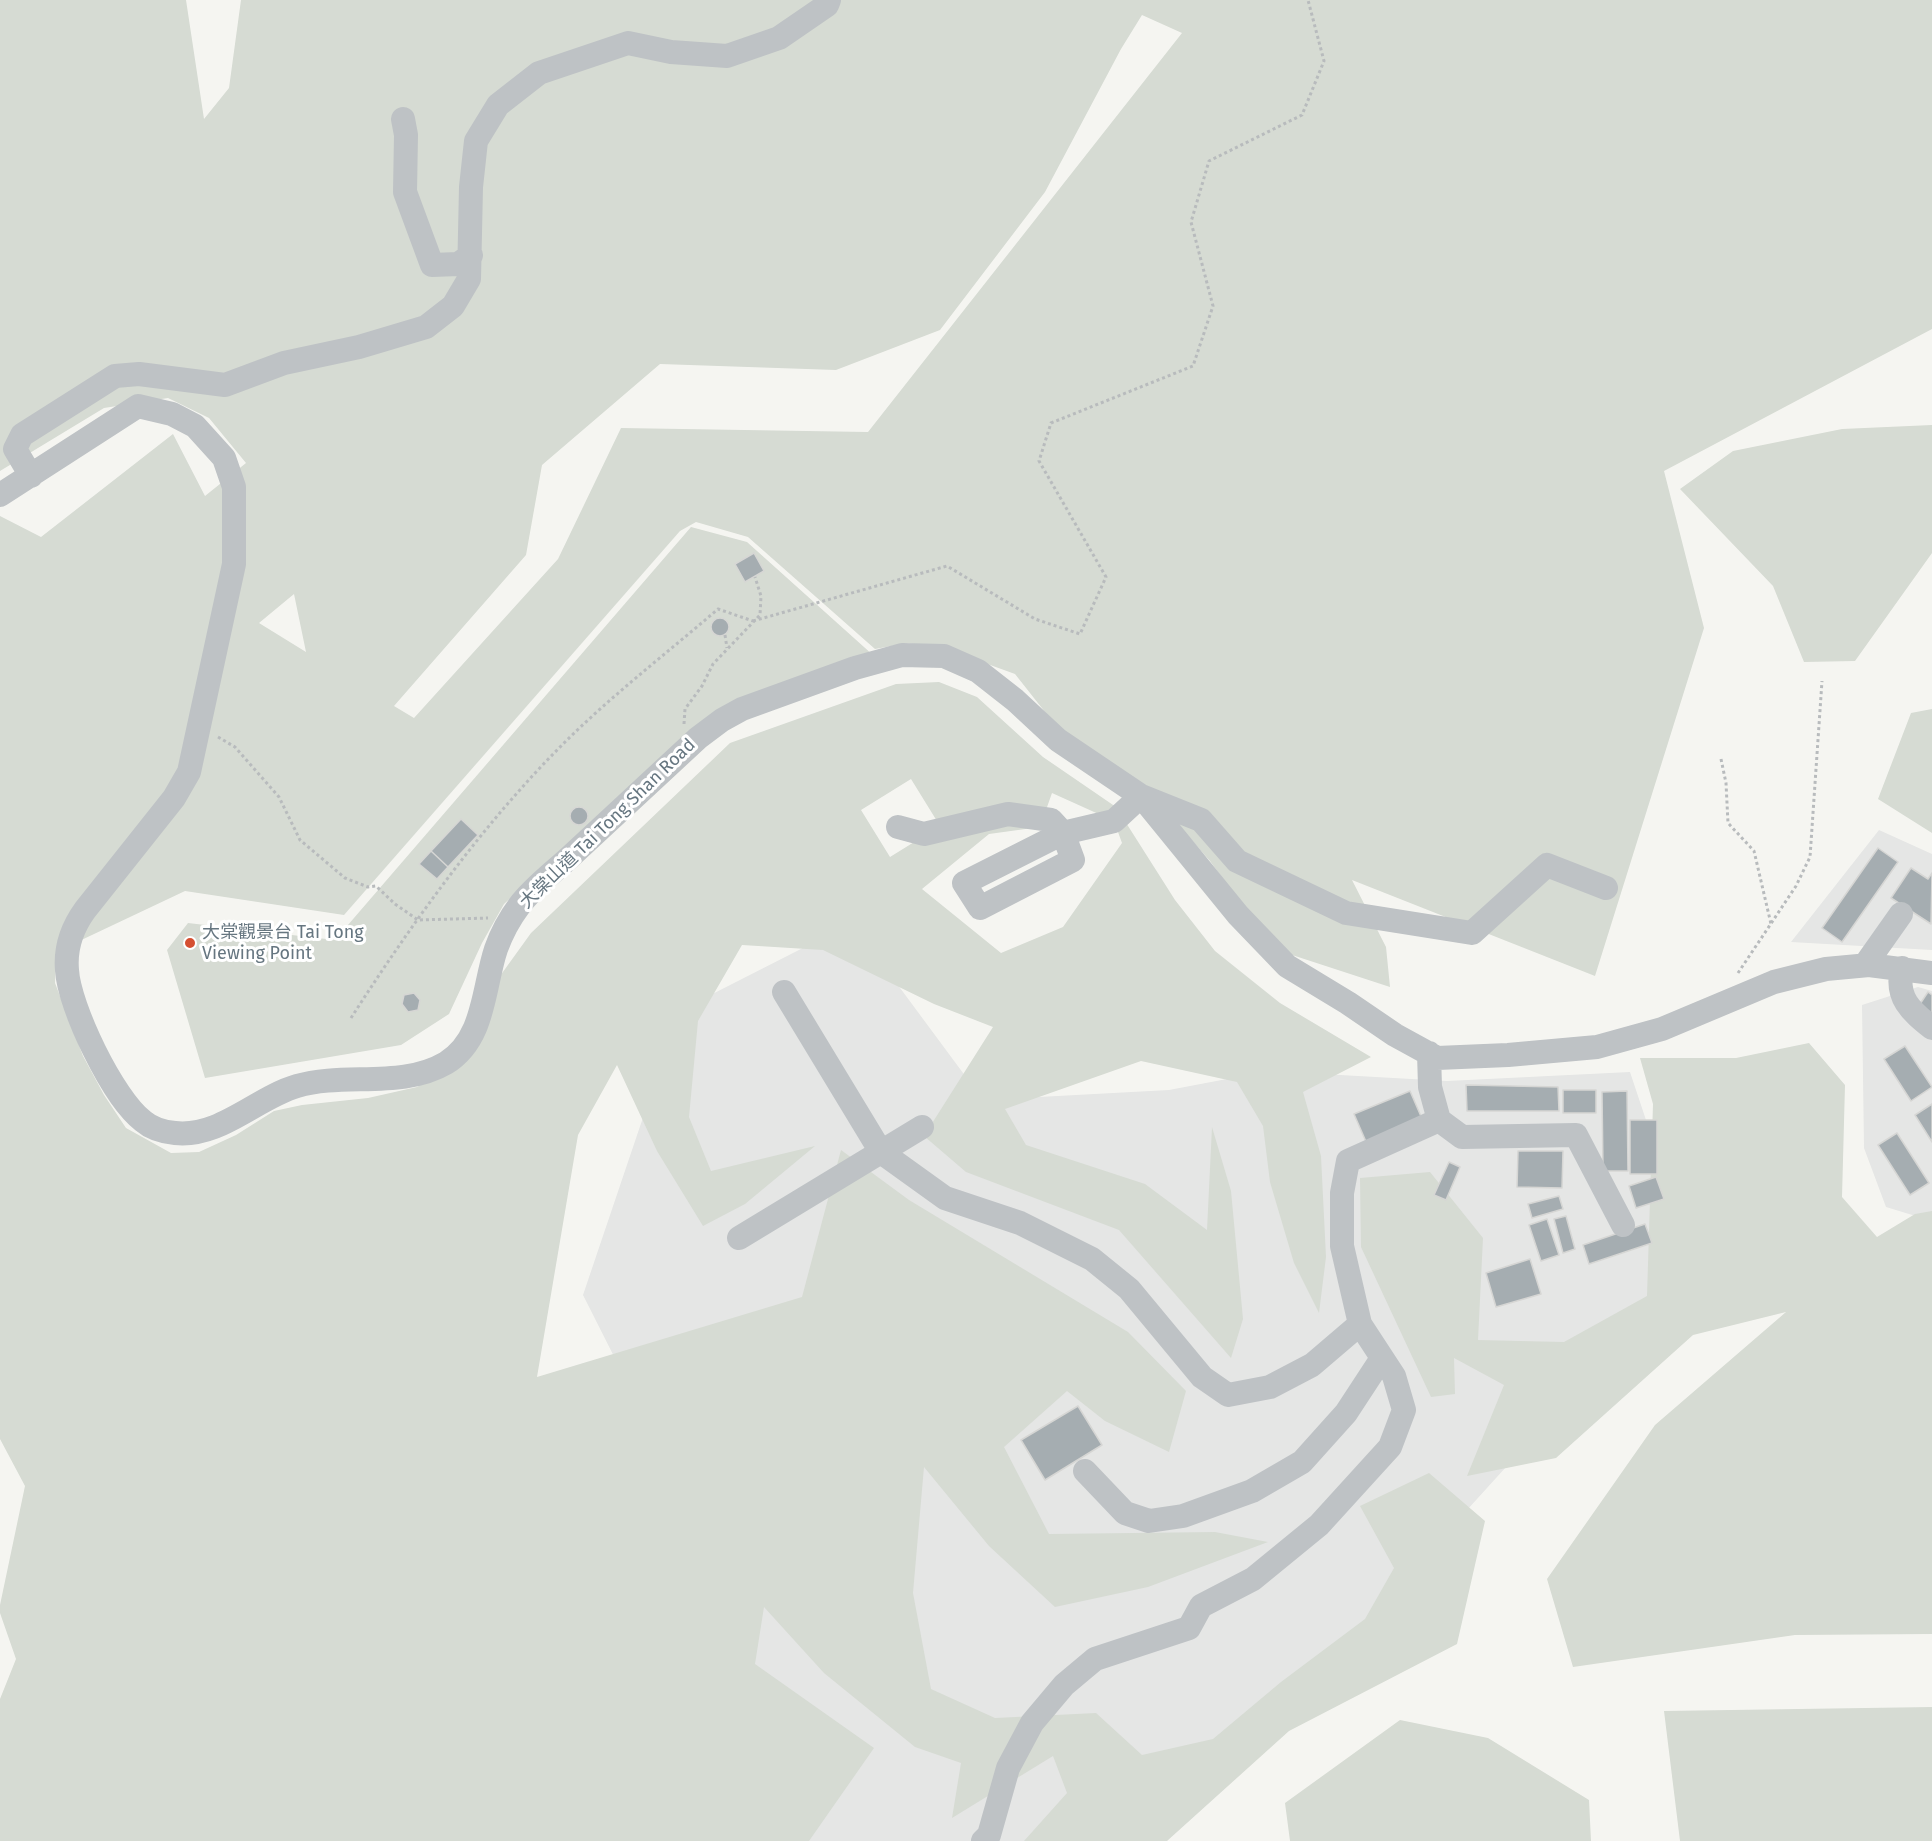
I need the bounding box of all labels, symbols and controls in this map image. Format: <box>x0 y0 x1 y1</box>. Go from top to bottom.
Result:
street label: 大棠山道 Tai Tong Shan Road <box>516 735 700 913</box>
place label: 大棠觀景台 Tai Tong Viewing Point <box>202 922 364 964</box>
marker: 大棠觀景台 Tai Tong Viewing Point <box>183 936 197 950</box>

